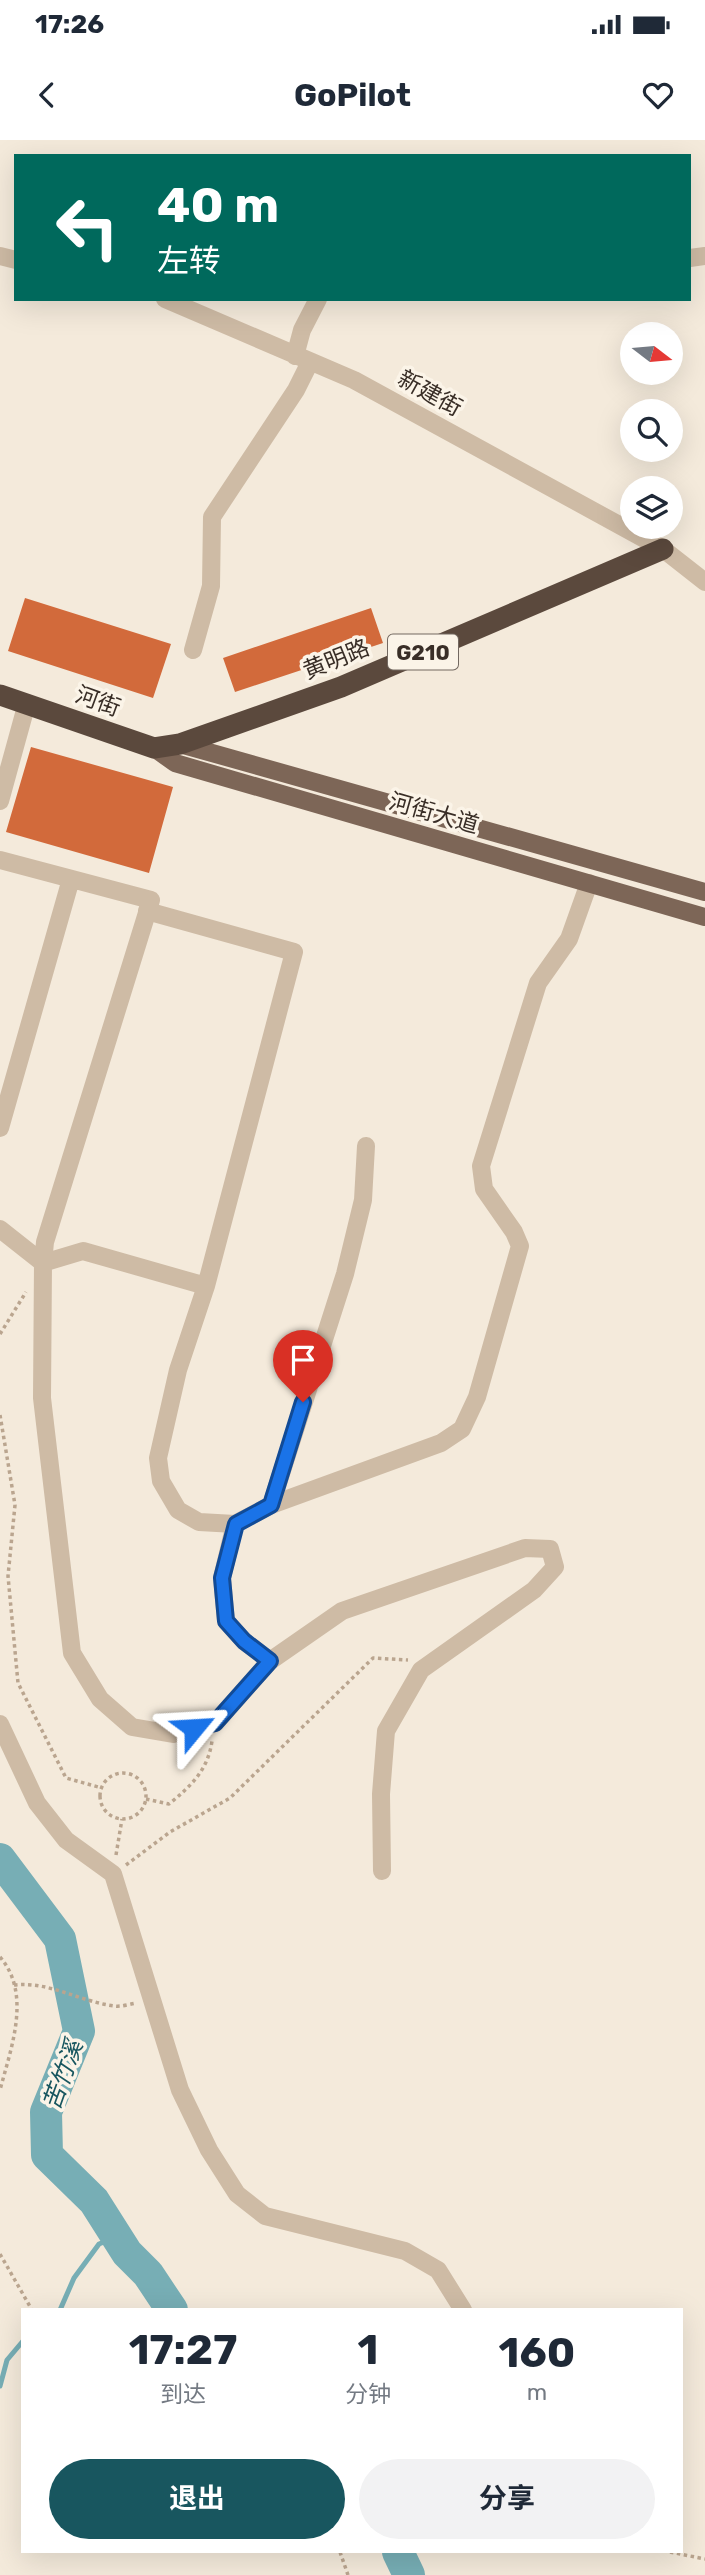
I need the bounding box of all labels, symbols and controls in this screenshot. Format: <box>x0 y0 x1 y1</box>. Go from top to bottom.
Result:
text: 17:26 <box>35 9 104 40</box>
icon: back <box>28 76 66 114</box>
text: GoPilot <box>294 76 411 114</box>
icon: heart <box>639 76 677 114</box>
text: 40 m <box>157 176 279 234</box>
icon: left <box>42 182 133 273</box>
text: 左转 <box>157 242 221 280</box>
north arrow <box>620 322 682 385</box>
map controls <box>620 322 683 539</box>
street label: 新建街 <box>393 364 467 422</box>
button: search <box>620 399 683 462</box>
button: layers <box>620 476 683 539</box>
street label: 黄明路 <box>299 633 373 685</box>
road number: G210 <box>388 634 458 670</box>
street label: 河街 <box>72 680 124 722</box>
street label: 河街大道 <box>386 787 482 839</box>
pin <box>273 1330 333 1402</box>
icon: arrive <box>284 1341 322 1379</box>
position arrow <box>157 1691 231 1765</box>
water label: 苦竹溪 <box>38 2034 89 2114</box>
text: 17:27 <box>129 2325 237 2375</box>
text: 1 <box>357 2325 378 2375</box>
text: 160 <box>499 2328 575 2378</box>
text: m <box>527 2378 547 2406</box>
text: 到达 <box>160 2380 206 2408</box>
text: 分钟 <box>345 2380 391 2408</box>
button: 退出 <box>49 2459 345 2539</box>
button: 分享 <box>359 2459 655 2539</box>

